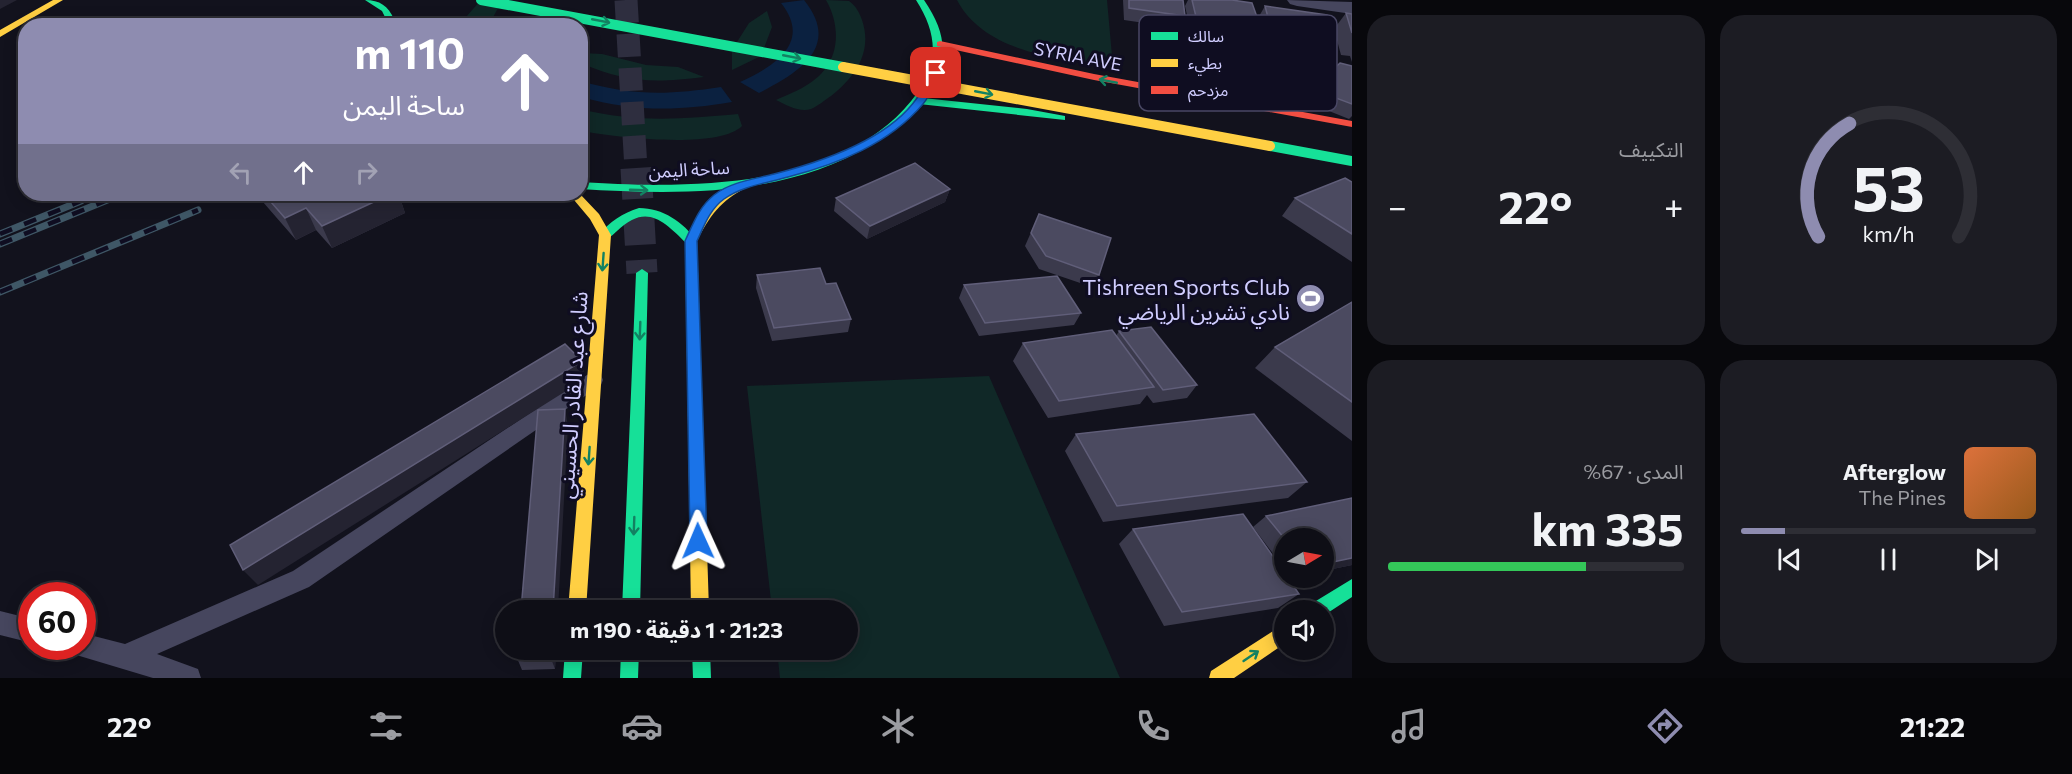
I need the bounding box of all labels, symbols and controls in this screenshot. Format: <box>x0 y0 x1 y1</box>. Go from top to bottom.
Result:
legend <box>1139 15 1337 111</box>
one-way arrow <box>590 16 610 27</box>
text: 110 m <box>354 26 465 78</box>
text: سالك <box>1188 26 1224 45</box>
street label: SYRIA AVE <box>1032 37 1124 75</box>
icon: ahead <box>486 42 564 120</box>
pin <box>910 47 961 98</box>
one-way arrow <box>782 52 802 63</box>
text: بطيء <box>1188 53 1222 76</box>
icon: arrive <box>919 56 952 89</box>
one-way arrow <box>1099 75 1119 86</box>
text: مزدحم <box>1188 80 1228 103</box>
one-way arrow <box>974 87 993 98</box>
text: ساحة اليمن <box>343 88 465 121</box>
text: التكييف <box>1619 137 1684 161</box>
text: 53 <box>1852 148 1925 224</box>
icon: left <box>224 156 257 189</box>
icon: ahead <box>287 156 320 189</box>
icon: right <box>350 156 383 189</box>
street label: ساحة اليمن <box>648 156 730 183</box>
text: 22° <box>1498 178 1572 233</box>
one-way arrow <box>628 184 648 196</box>
text: − <box>1388 185 1407 226</box>
text: + <box>1664 185 1683 226</box>
text: km/h <box>1862 220 1914 246</box>
one-way arrow <box>597 251 608 271</box>
place label: Tishreen Sports Club نادي تشرين الرياضي <box>1082 273 1290 329</box>
sports icon: Tishreen Sports Club نادي تشرين الرياضي <box>1295 283 1327 315</box>
street label: شارع عبد القادر الحسيني <box>551 290 597 500</box>
one-way arrow <box>634 321 645 341</box>
one-way arrow <box>583 446 594 466</box>
text: Afterglow <box>1843 458 1946 485</box>
text: المدى · 67% <box>1584 459 1684 483</box>
text: The Pines <box>1859 485 1946 509</box>
text: 335 km <box>1531 500 1684 555</box>
position arrow <box>666 509 730 573</box>
one-way arrow <box>628 516 639 536</box>
north arrow <box>1274 528 1334 588</box>
map controls <box>1274 528 1334 660</box>
icon: previous <box>1773 543 1806 576</box>
icon: pause <box>1872 543 1905 576</box>
icon: next <box>1970 543 2003 576</box>
speed limit sign: 60 <box>18 582 96 660</box>
button: sound <box>1274 600 1334 660</box>
text: 21:23 · 1 دقيقة · 190 m <box>570 616 783 643</box>
one-way arrow <box>1242 649 1259 661</box>
icon: filters <box>365 705 407 747</box>
icon: car <box>621 705 663 747</box>
icon: climate <box>877 705 919 747</box>
icon: phone <box>1132 705 1174 747</box>
icon: music <box>1388 705 1430 747</box>
icon: directions <box>1644 705 1686 747</box>
text: 22° <box>107 710 151 743</box>
text: 21:22 <box>1900 710 1965 743</box>

